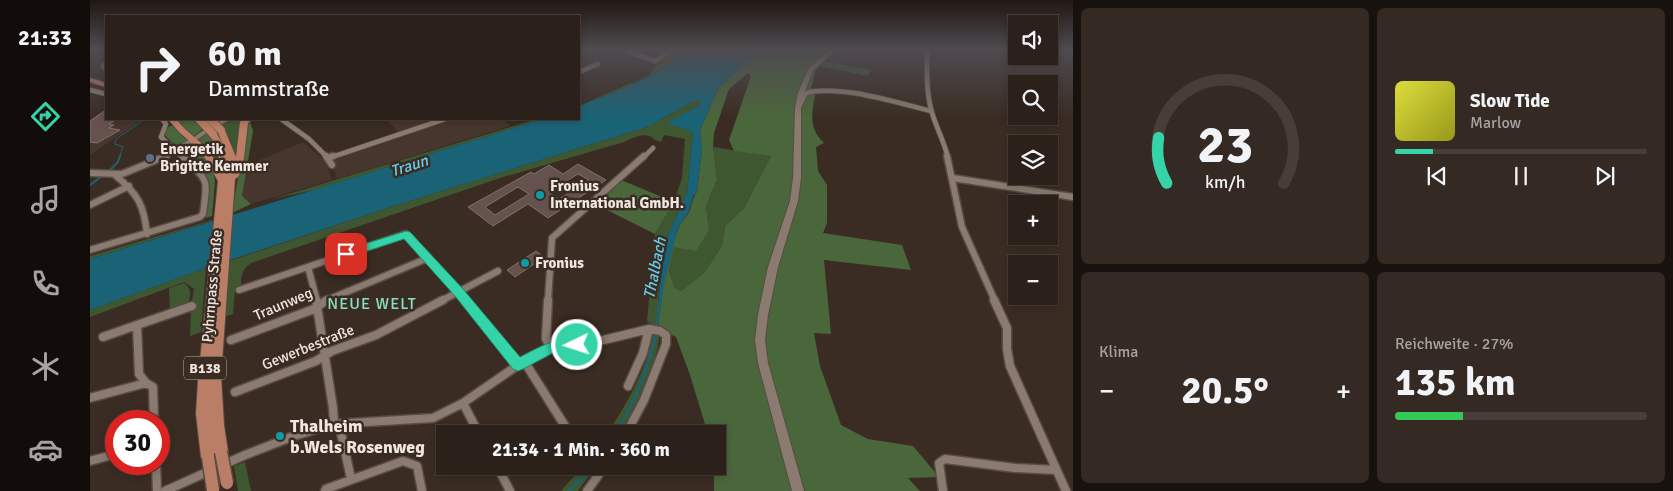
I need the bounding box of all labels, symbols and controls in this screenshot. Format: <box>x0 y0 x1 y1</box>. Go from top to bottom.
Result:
map controls <box>1008 15 1058 305</box>
button: sound <box>1008 15 1058 65</box>
text: 21:33 <box>18 24 72 51</box>
text: 60 m <box>208 32 282 75</box>
icon: right <box>125 35 190 100</box>
text: Dammstraße <box>208 75 330 102</box>
button: search <box>1008 75 1058 125</box>
text: Slow Tide <box>1470 89 1550 113</box>
icon: directions <box>28 99 63 134</box>
text: 23 <box>1197 113 1253 177</box>
text: Marlow <box>1470 113 1521 133</box>
button: layers <box>1008 135 1058 185</box>
place label: Energetik Brigitte Kemmer <box>160 140 268 175</box>
water label: Traun <box>388 150 432 181</box>
marker: Energetik Brigitte Kemmer <box>144 152 156 164</box>
icon: previous <box>1423 162 1451 190</box>
icon: pause <box>1507 162 1535 190</box>
icon: next <box>1591 162 1619 190</box>
text: km/h <box>1205 171 1245 193</box>
place label: Fronius International GmbH. <box>550 177 684 212</box>
icon: music <box>28 182 63 217</box>
marker: Fronius International GmbH. <box>534 189 546 201</box>
button: + <box>1008 195 1058 245</box>
street label: Pyhrnpass Straße <box>198 229 226 343</box>
pin <box>325 233 367 275</box>
water label: Thalbach <box>639 235 671 301</box>
icon: arrive <box>332 240 360 268</box>
place label: Fronius <box>535 254 584 272</box>
button: − <box>1008 255 1058 305</box>
marker: Fronius <box>519 257 531 269</box>
icon: phone <box>28 266 63 301</box>
street label: Traunweg <box>251 284 315 324</box>
district label: NEUE WELT <box>327 294 417 314</box>
position arrow <box>550 318 602 370</box>
street label: Gewerbestraße <box>259 320 357 374</box>
text: Reichweite · 27% <box>1395 334 1514 354</box>
text: Klima <box>1099 342 1138 362</box>
icon: climate <box>28 349 63 384</box>
road number: B138 <box>184 356 226 379</box>
text: 135 km <box>1395 359 1516 406</box>
text: 20.5° <box>1181 367 1269 414</box>
text: − <box>1099 374 1114 408</box>
text: + <box>1336 374 1351 408</box>
speed limit sign: 30 <box>105 410 170 475</box>
place label: Thalheim b.Wels Rosenweg <box>290 415 425 458</box>
marker: Thalheim b.Wels Rosenweg <box>274 430 286 442</box>
icon: car <box>28 432 63 467</box>
text: 21:34 · 1 Min. · 360 m <box>492 438 670 462</box>

